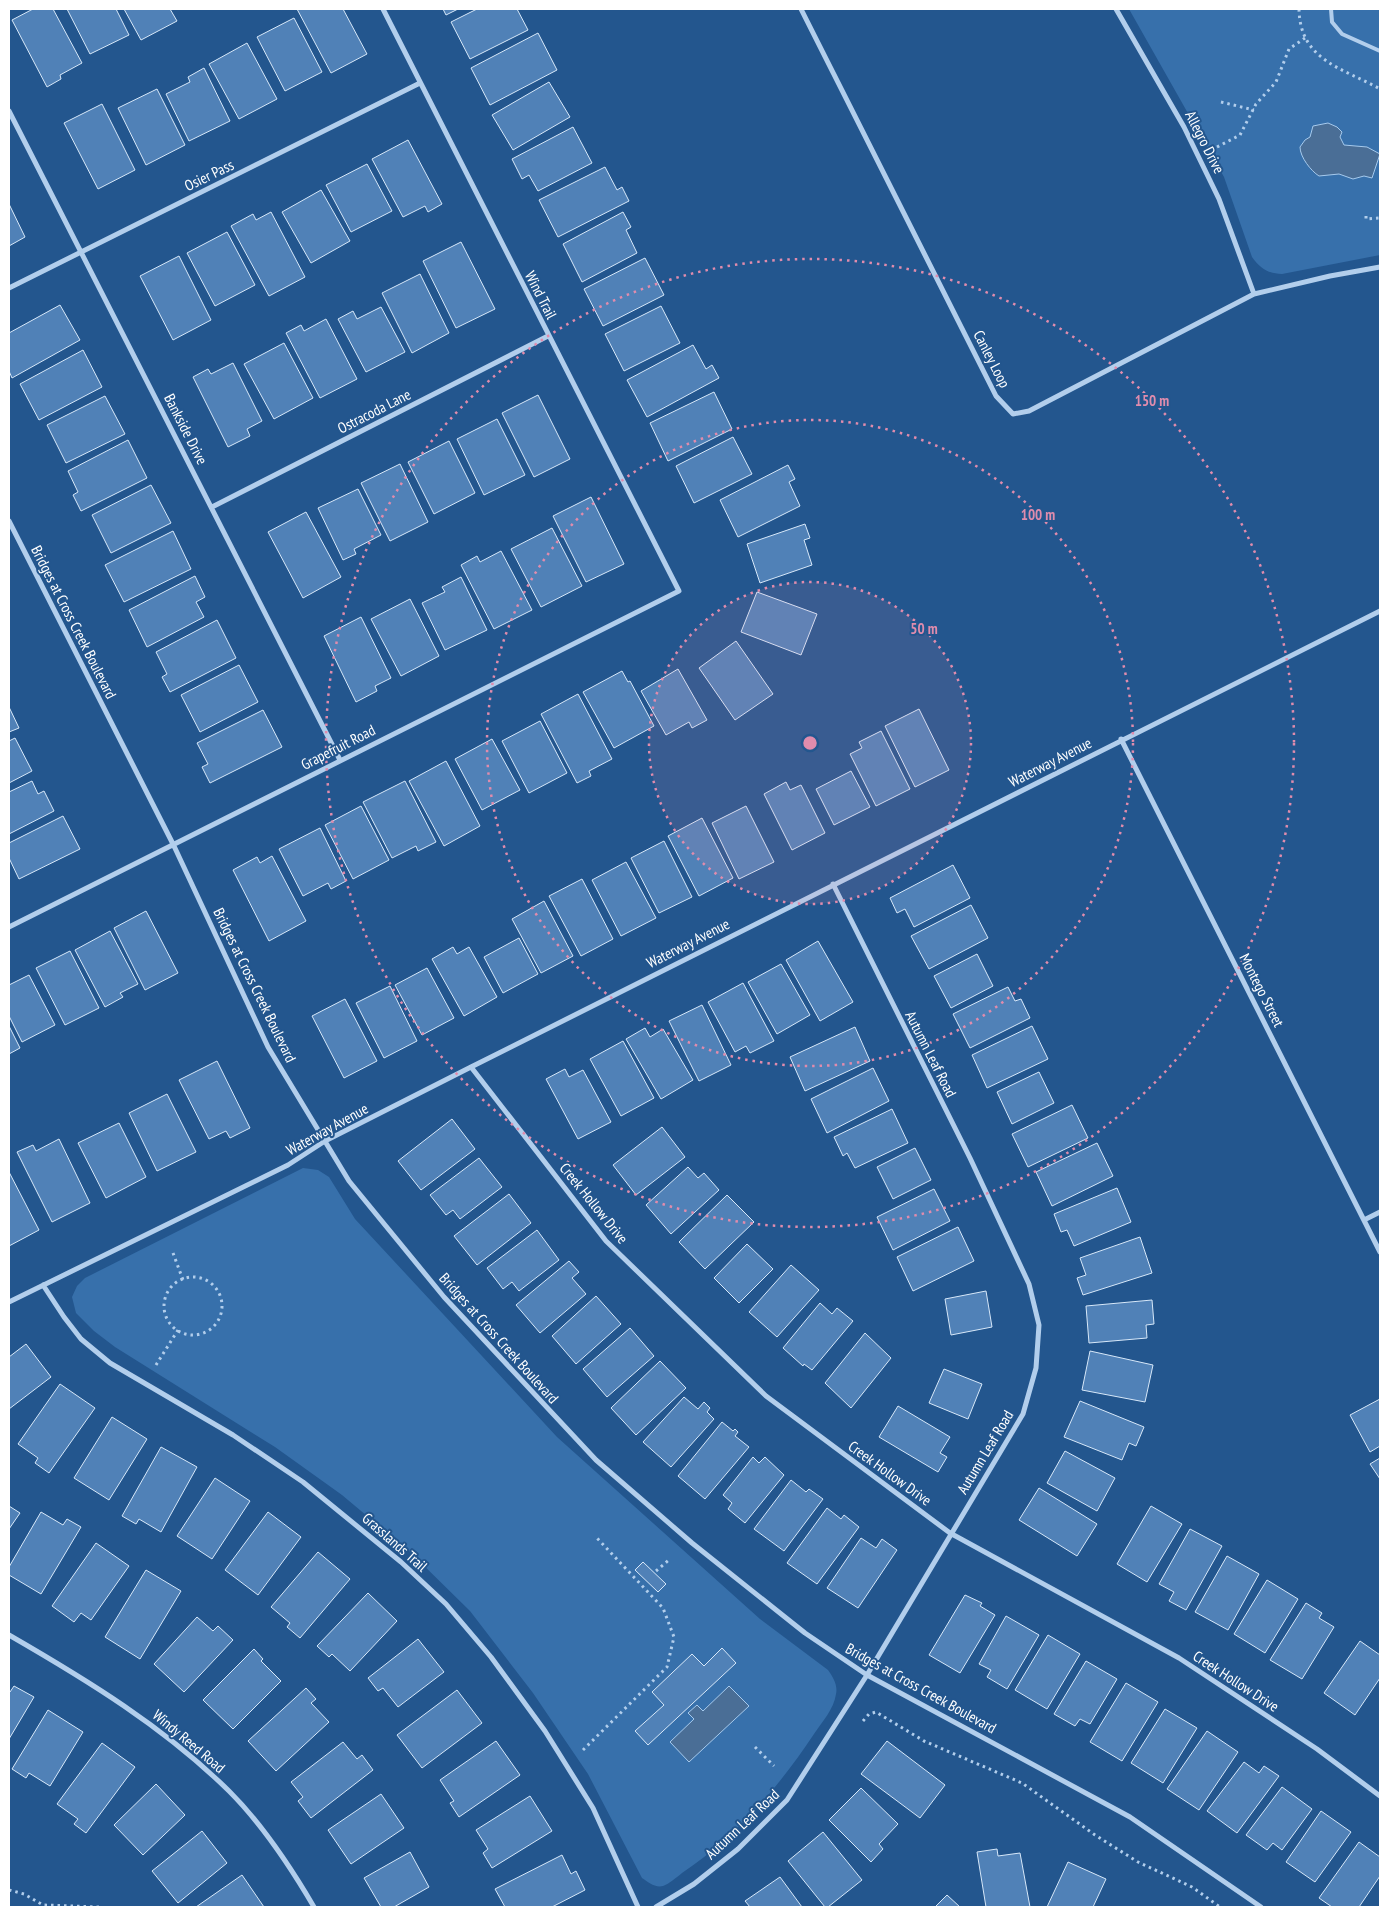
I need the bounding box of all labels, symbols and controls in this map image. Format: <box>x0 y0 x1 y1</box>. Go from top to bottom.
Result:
street label: Allegro Drive <box>1181 108 1229 176</box>
street label: Osier Pass <box>181 155 237 195</box>
street label: Wind Trail <box>521 268 561 323</box>
street label: Canley Loop <box>969 327 1015 391</box>
street label: Ostracoda Lane <box>334 384 414 438</box>
street label: Bankside Drive <box>160 390 212 468</box>
text: 150 m <box>1135 391 1169 410</box>
text: 100 m <box>1021 505 1055 524</box>
street label: Bridges at Cross Creek Boulevard <box>27 542 121 702</box>
text: 50 m <box>910 619 938 638</box>
street label: Grapefruit Road <box>298 720 378 774</box>
street label: Waterway Avenue <box>1005 733 1095 791</box>
centre of rings <box>801 734 819 752</box>
street label: Bridges at Cross Creek Boulevard <box>209 905 301 1065</box>
street label: Waterway Avenue <box>643 914 733 972</box>
street label: Montego Street <box>1235 950 1289 1030</box>
street label: Autumn Leaf Road <box>901 1008 961 1100</box>
street label: Waterway Avenue <box>283 1099 371 1159</box>
street label: Creek Hollow Drive <box>556 1159 632 1247</box>
street label: Bridges at Cross Creek Boulevard <box>435 1269 563 1407</box>
street label: Autumn Leaf Road <box>953 1407 1017 1497</box>
street label: Creek Hollow Drive <box>845 1436 935 1510</box>
street label: Grasslands Trail <box>358 1508 432 1576</box>
street label: Bridges at Cross Creek Boulevard <box>842 1639 1000 1737</box>
street label: Creek Hollow Drive <box>1189 1646 1283 1716</box>
street label: Windy Reed Road <box>149 1705 229 1777</box>
street label: Autumn Leaf Road <box>701 1785 783 1863</box>

